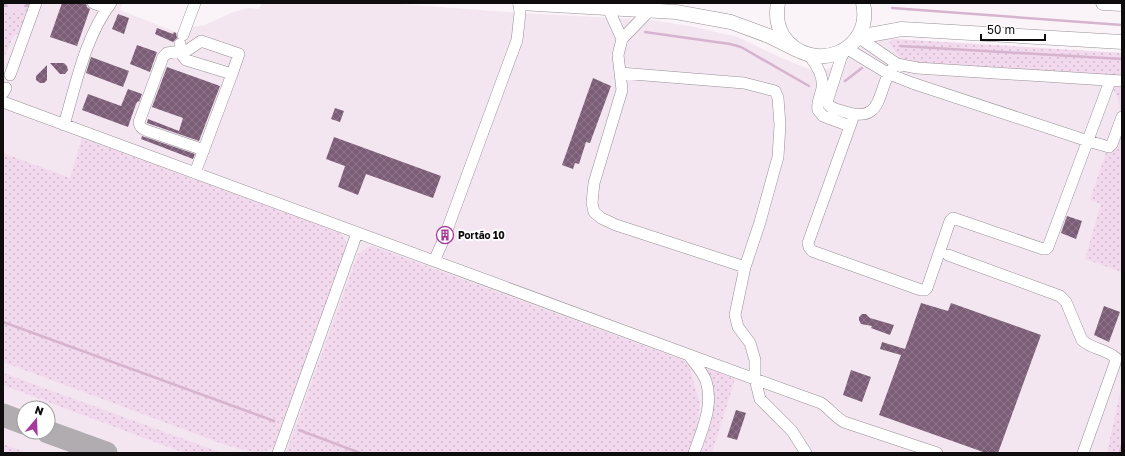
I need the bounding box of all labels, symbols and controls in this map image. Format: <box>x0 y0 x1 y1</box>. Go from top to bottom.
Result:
scale bar <box>981 16 1045 42</box>
text: 50 m <box>987 22 1015 37</box>
building icon: Portão 10 <box>435 225 455 245</box>
place label: Portão 10 <box>458 229 505 241</box>
north arrow <box>16 400 56 440</box>
text: N <box>33 403 45 418</box>

